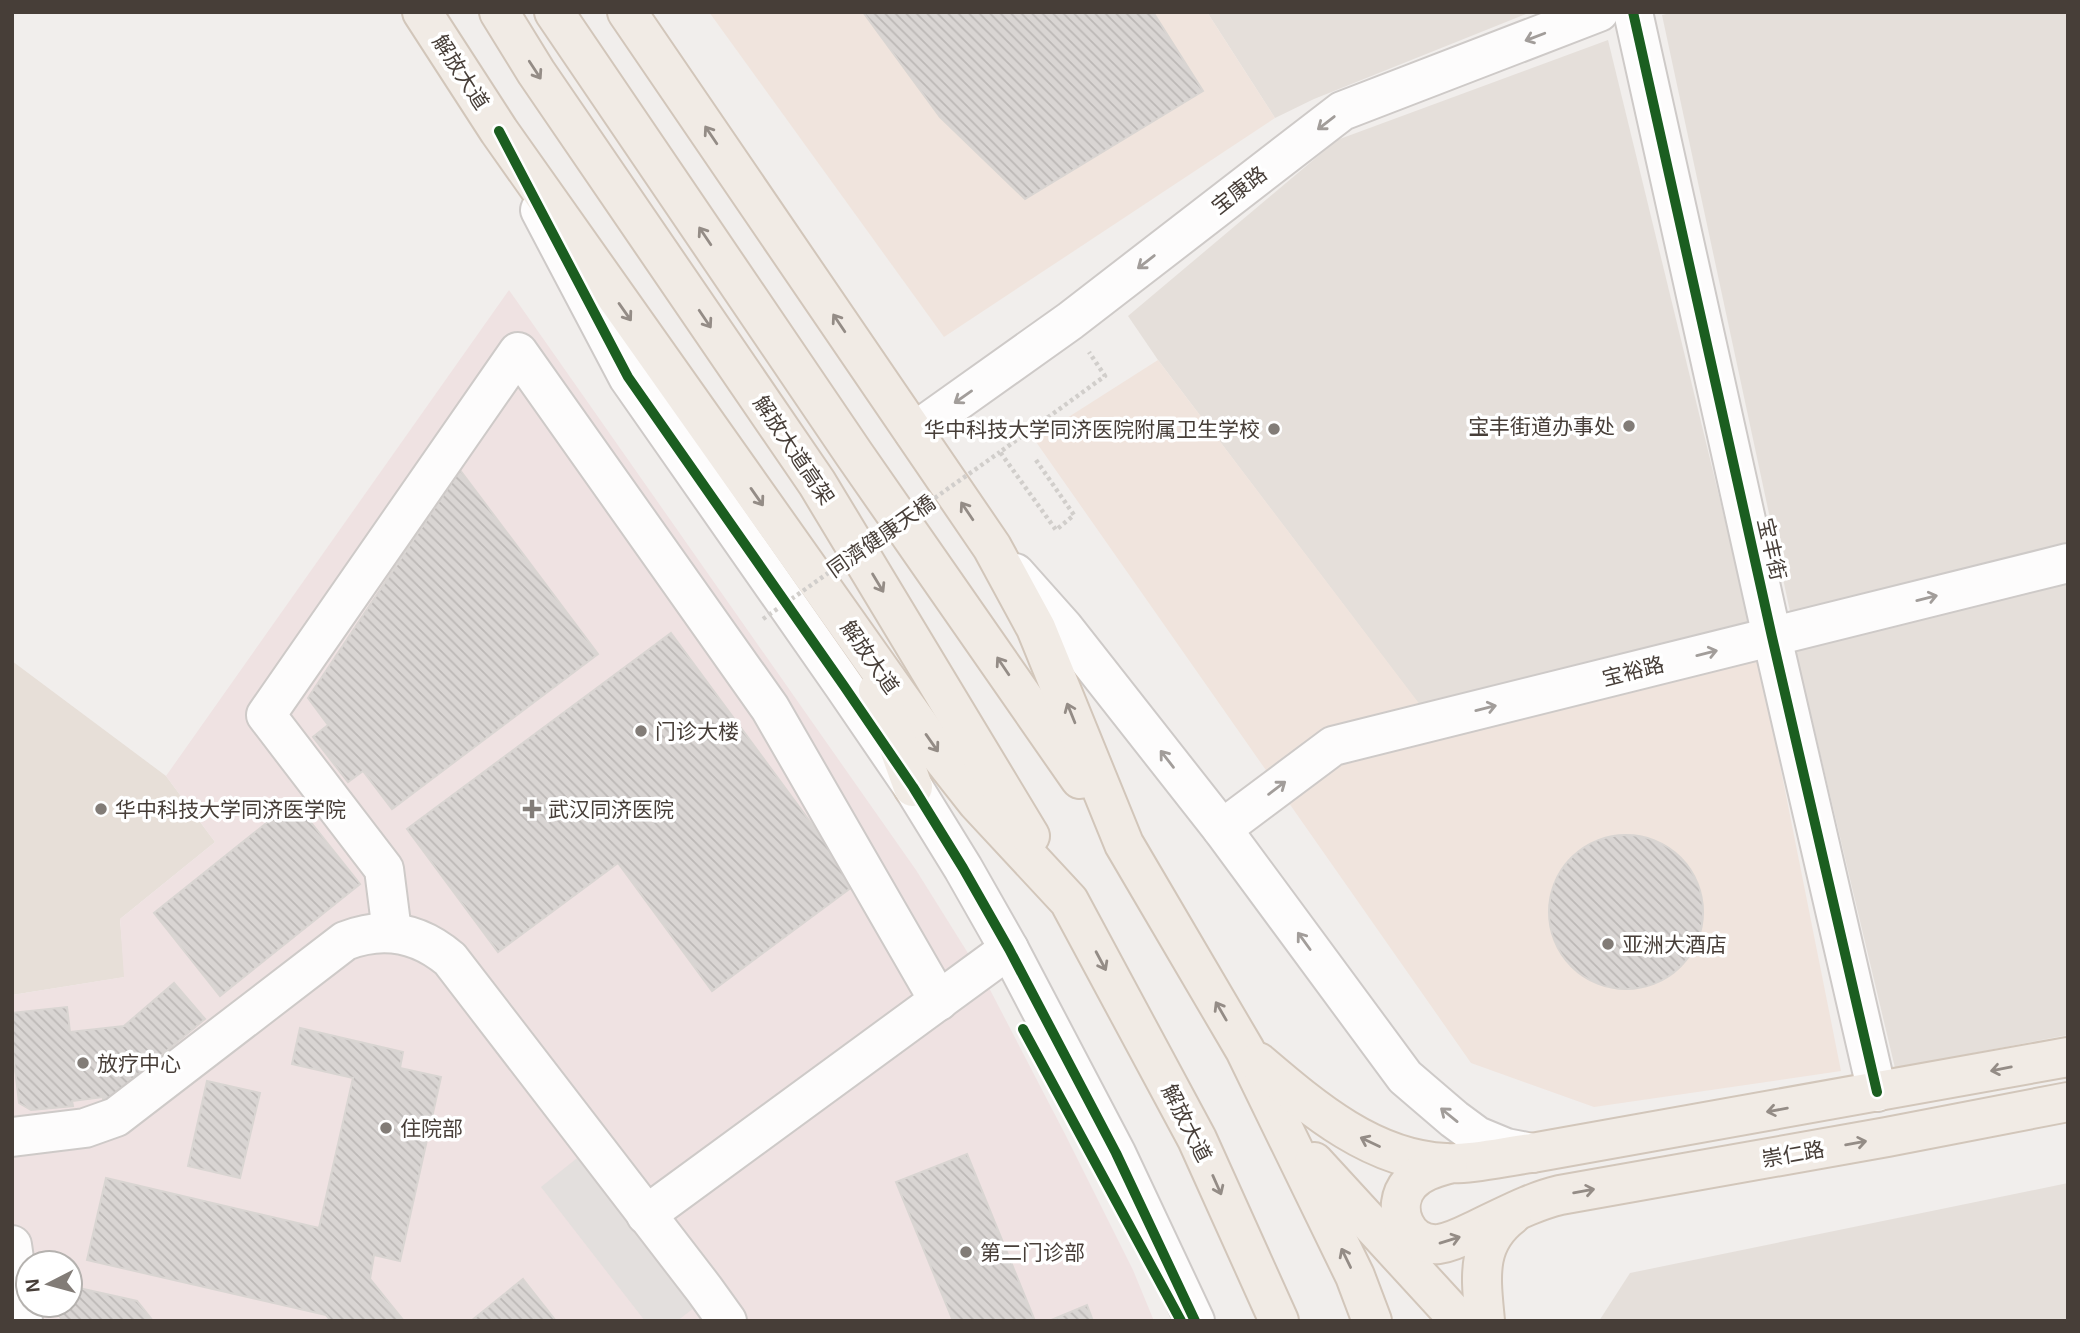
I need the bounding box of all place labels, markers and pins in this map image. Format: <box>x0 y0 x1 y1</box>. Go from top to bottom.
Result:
place label: 宝丰街道办事处 <box>1468 415 1615 438</box>
place label: 华中科技大学同济医院附属卫生学校 <box>924 418 1260 441</box>
marker: 宝丰街道办事处 <box>1621 418 1637 434</box>
marker: 华中科技大学同济医院附属卫生学校 <box>1266 421 1282 437</box>
place label: 门诊大楼 <box>655 720 739 743</box>
marker: 门诊大楼 <box>633 723 649 739</box>
place label: 华中科技大学同济医学院 <box>115 798 346 821</box>
place label: 武汉同济医院 <box>548 798 674 821</box>
marker: 武汉同济医院 <box>522 799 542 819</box>
marker: 华中科技大学同济医学院 <box>93 801 109 817</box>
place label: 亚洲大酒店 <box>1622 933 1727 956</box>
marker: 亚洲大酒店 <box>1600 936 1616 952</box>
place label: 放疗中心 <box>97 1052 181 1075</box>
marker: 放疗中心 <box>75 1055 91 1071</box>
place label: 住院部 <box>400 1117 463 1140</box>
marker: 住院部 <box>378 1120 394 1136</box>
place label: 第二门诊部 <box>980 1241 1085 1264</box>
marker: 第二门诊部 <box>958 1244 974 1260</box>

